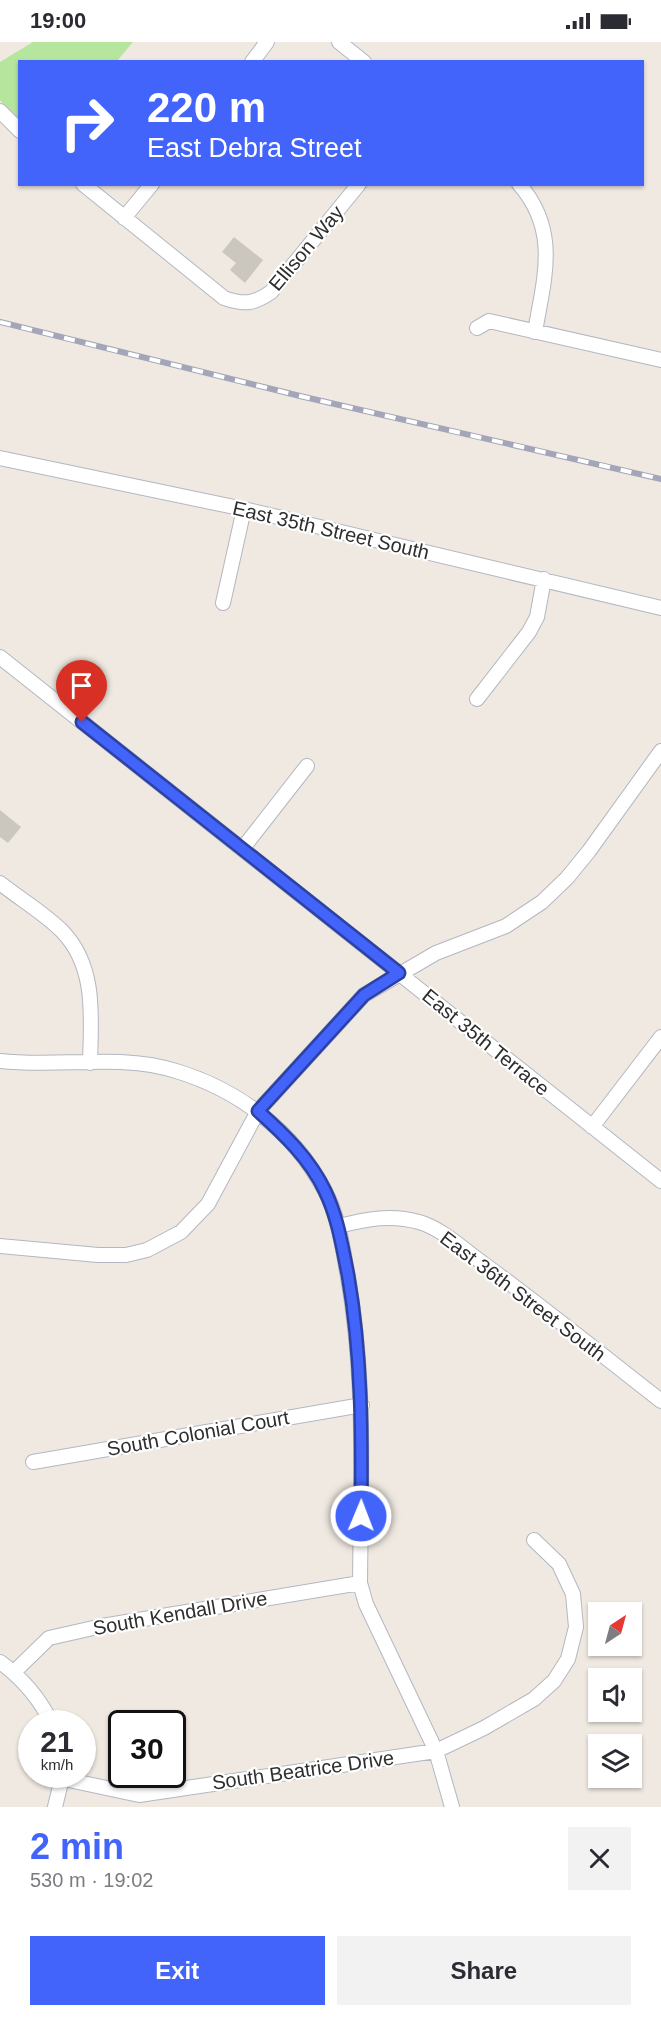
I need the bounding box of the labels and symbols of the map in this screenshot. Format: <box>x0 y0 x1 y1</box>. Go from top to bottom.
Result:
street label: Ellison Way <box>264 201 348 295</box>
street label: East 35th Street South <box>230 497 432 563</box>
pin <box>56 660 107 722</box>
street label: East 35th Terrace <box>418 984 554 1100</box>
street label: East 36th Street South <box>436 1227 610 1365</box>
street label: South Colonial Court <box>105 1406 291 1460</box>
position arrow <box>329 1484 393 1548</box>
street label: South Kendall Drive <box>91 1587 269 1639</box>
north arrow <box>588 1602 642 1656</box>
speed limit sign: 30 <box>108 1710 186 1788</box>
street label: South Beatrice Drive <box>211 1746 395 1794</box>

